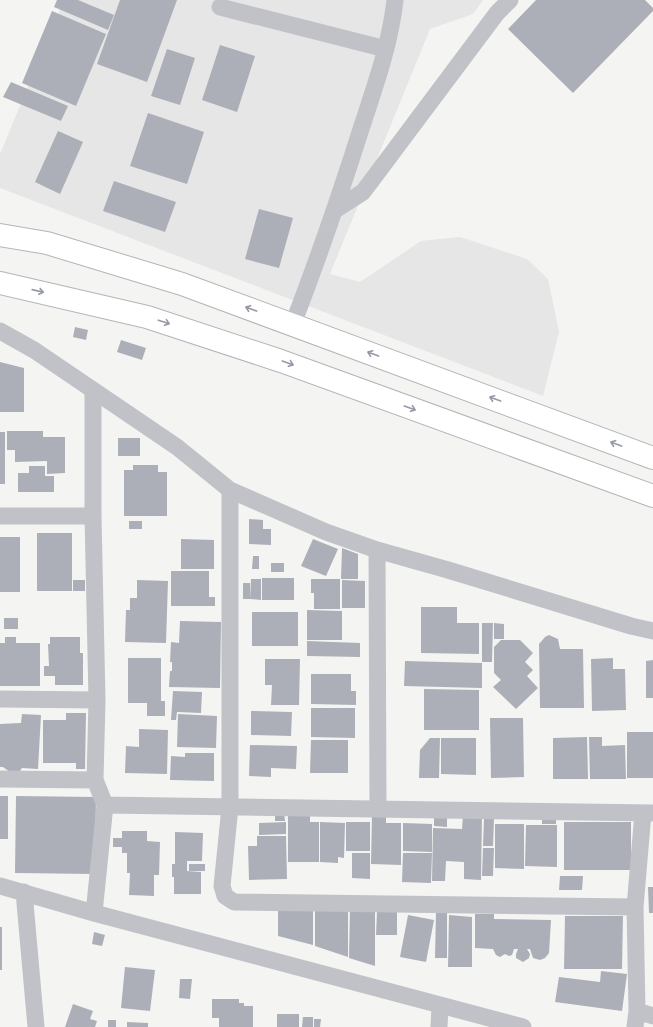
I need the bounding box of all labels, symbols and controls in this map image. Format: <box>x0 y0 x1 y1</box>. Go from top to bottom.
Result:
one-way arrow <box>31 288 44 295</box>
one-way arrow <box>245 304 257 312</box>
one-way arrow <box>158 319 170 327</box>
one-way arrow <box>367 349 379 357</box>
one-way arrow <box>281 360 293 368</box>
one-way arrow <box>489 394 501 402</box>
one-way arrow <box>403 404 415 412</box>
one-way arrow <box>611 440 623 448</box>

